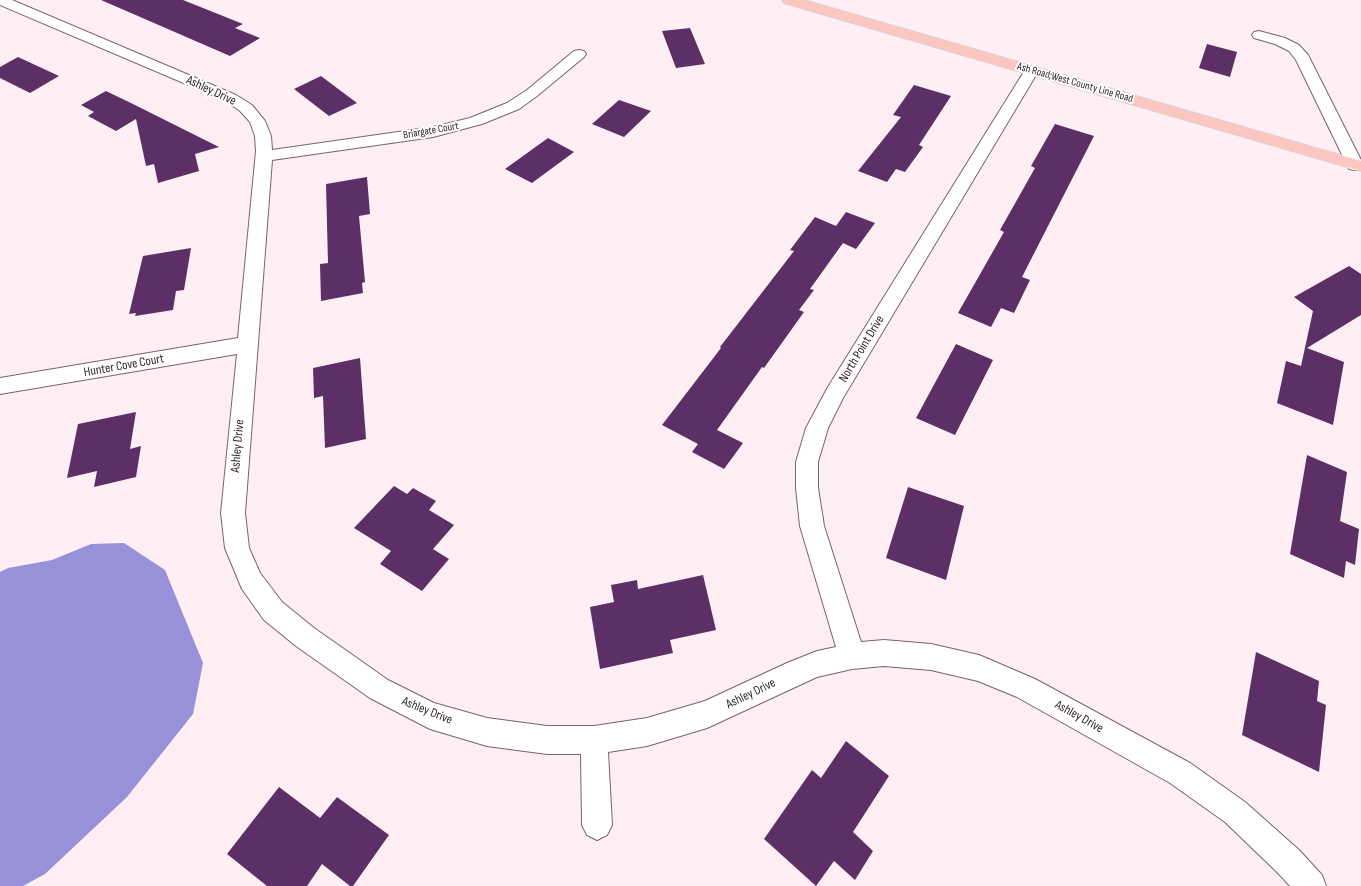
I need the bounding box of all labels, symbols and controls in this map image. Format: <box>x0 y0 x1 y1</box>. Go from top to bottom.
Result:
street label: Ash Road;West County Line Road <box>1016 60 1134 106</box>
street label: Ashley Drive <box>184 73 238 109</box>
street label: Briargate Court <box>402 120 460 142</box>
street label: North Point Drive <box>836 313 888 385</box>
street label: Hunter Cove Court <box>83 351 165 381</box>
street label: Ashley Drive <box>228 419 248 473</box>
street label: Ashley Drive <box>724 675 778 713</box>
street label: Ashley Drive <box>399 694 455 728</box>
street label: Ashley Drive <box>1052 697 1106 737</box>

